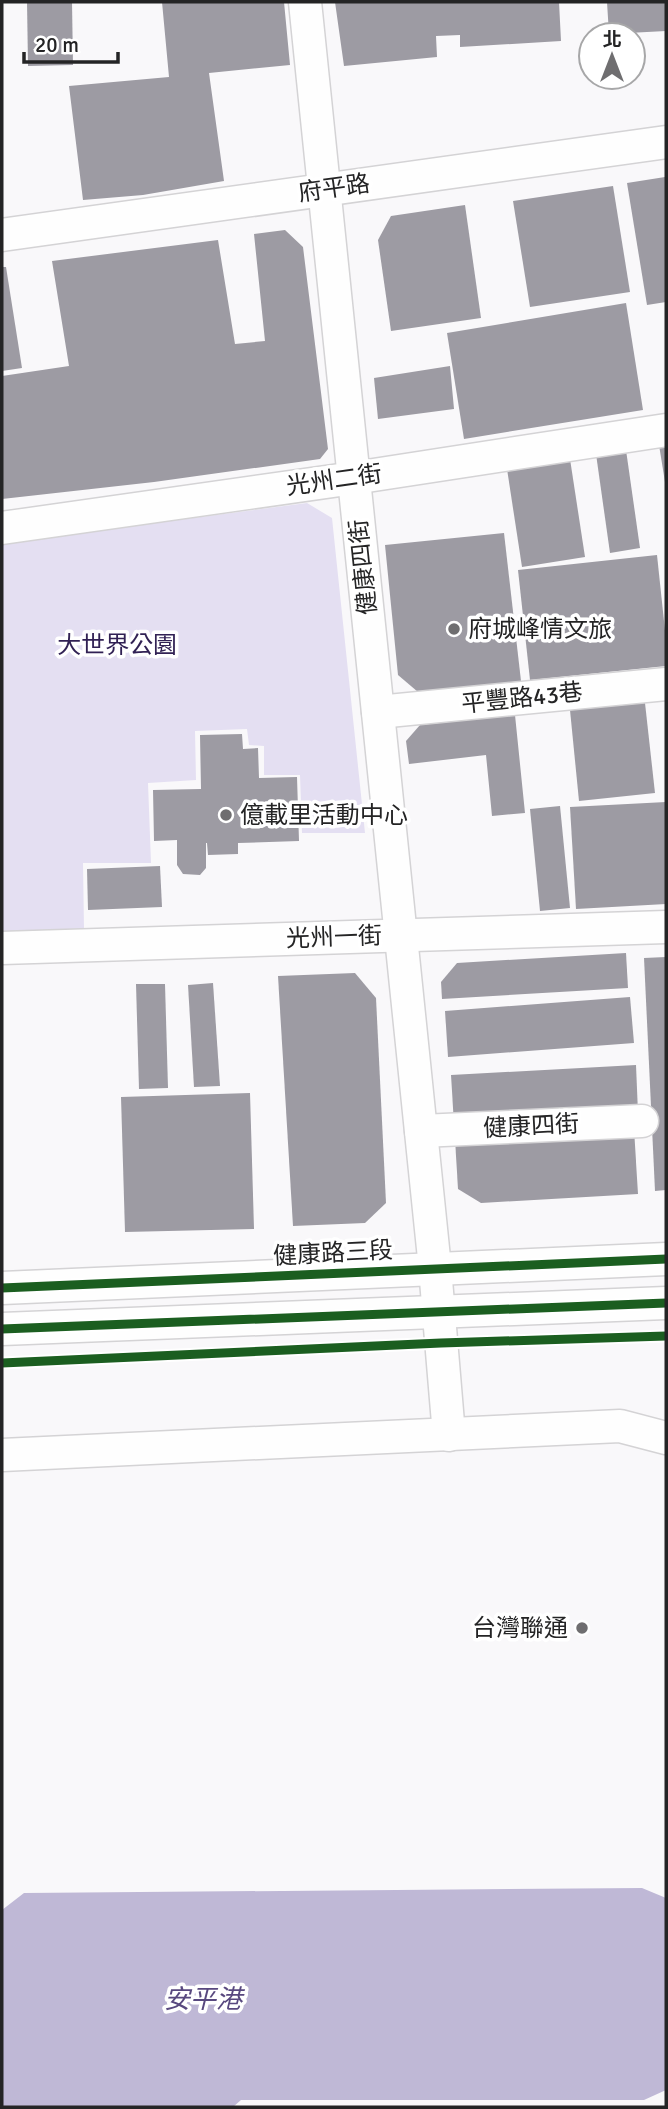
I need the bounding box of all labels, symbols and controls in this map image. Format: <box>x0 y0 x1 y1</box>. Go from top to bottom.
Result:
scale bar <box>24 21 119 65</box>
north arrow <box>577 21 647 91</box>
text: 北 <box>602 28 622 52</box>
text: 20 m <box>35 32 79 58</box>
street label: 府平路 <box>296 168 372 208</box>
street label: 光州二街 <box>284 458 384 502</box>
street label: 健康四街 <box>343 518 383 616</box>
place label: 府城峰情文旅 <box>468 614 612 644</box>
marker: 府城峰情文旅 <box>446 621 462 637</box>
park label: 大世界公園 <box>57 630 177 660</box>
street label: 平豐路43巷 <box>460 677 584 719</box>
place label: 億載里活動中心 <box>240 800 408 830</box>
marker: 億載里活動中心 <box>218 807 234 823</box>
street label: 光州一街 <box>286 920 382 954</box>
street label: 健康四街 <box>482 1109 580 1143</box>
street label: 健康路三段 <box>272 1235 394 1271</box>
place label: 台灣聯通 <box>472 1613 568 1643</box>
marker: 台灣聯通 <box>574 1620 590 1636</box>
water label: 安平港 <box>164 1984 246 2016</box>

